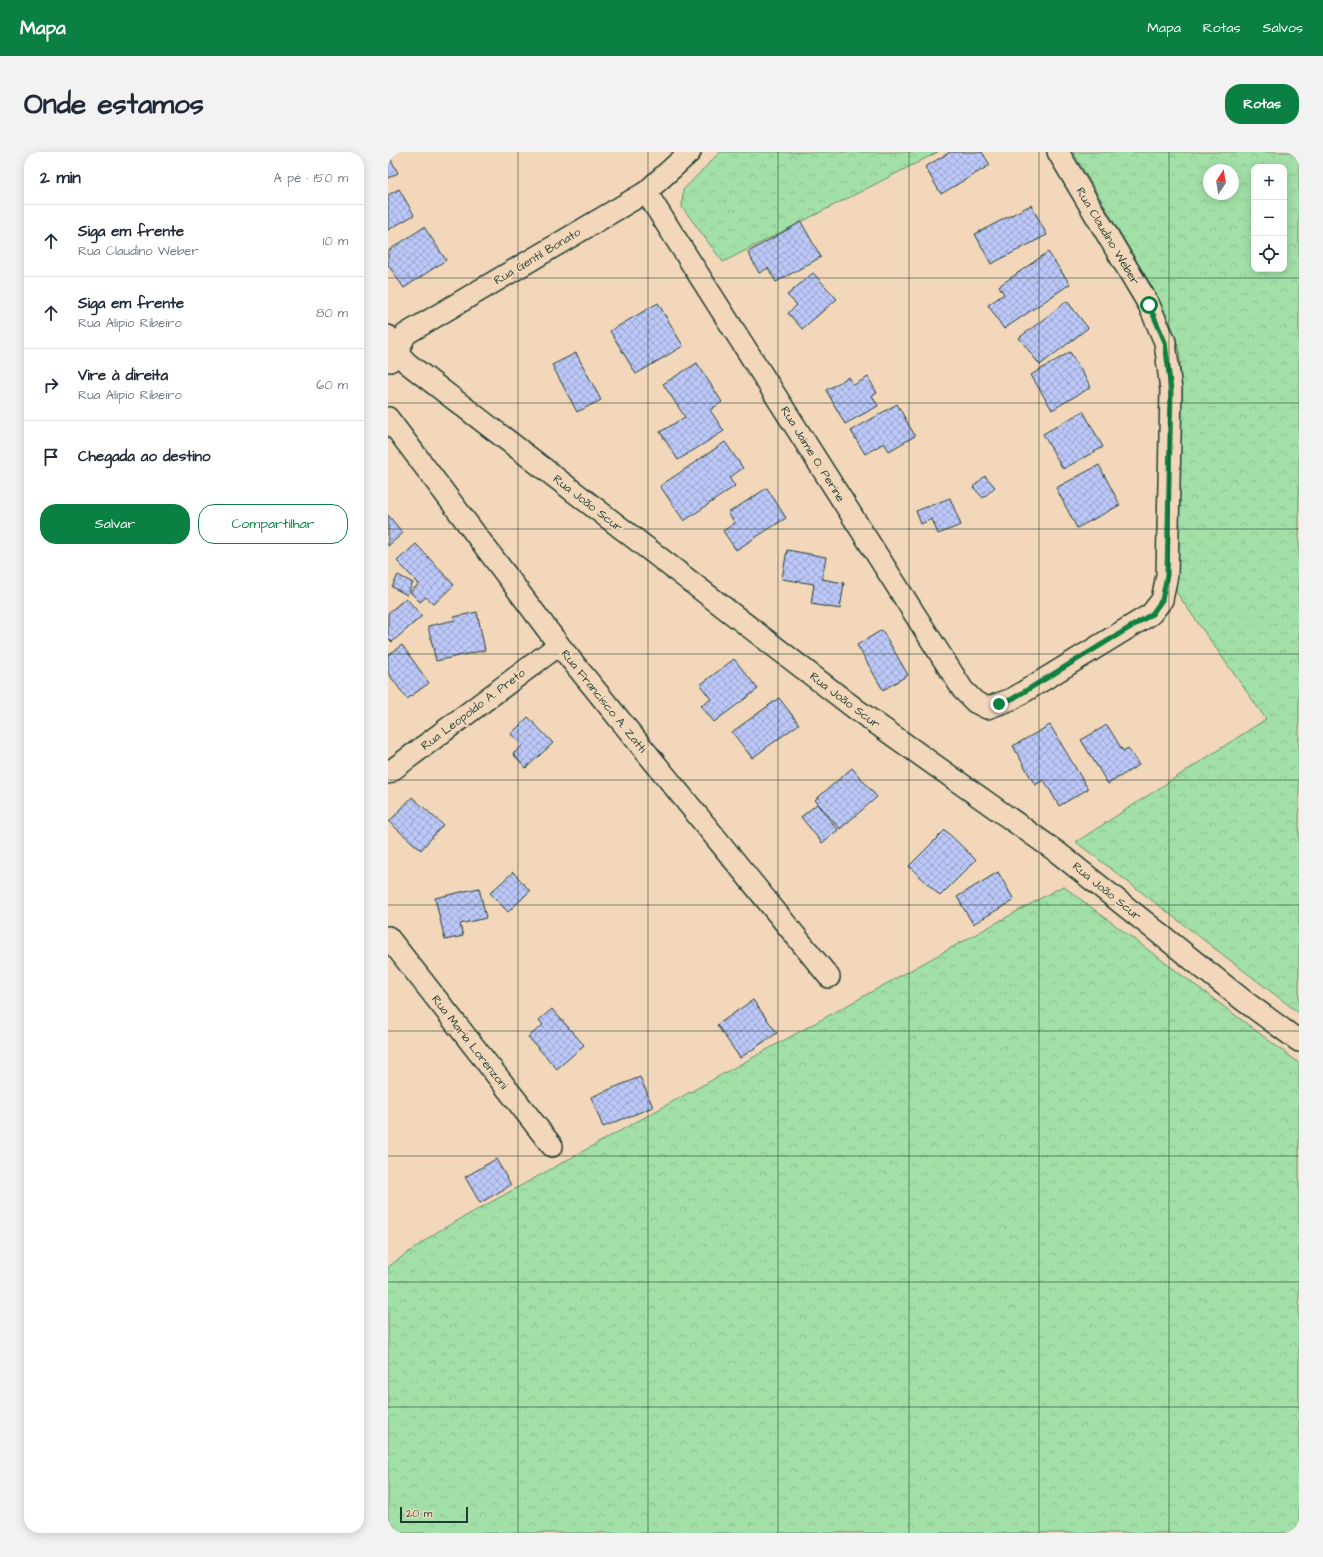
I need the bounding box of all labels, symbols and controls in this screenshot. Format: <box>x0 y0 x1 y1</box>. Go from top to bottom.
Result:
text: Mapa <box>20 15 66 42</box>
text: Mapa <box>1147 18 1181 38</box>
text: Rotas <box>1203 18 1241 38</box>
text: Salvos <box>1263 18 1303 38</box>
button: Rotas <box>1225 84 1299 124</box>
text: Onde estamos <box>24 85 204 124</box>
north arrow <box>1203 164 1239 200</box>
map controls <box>1251 164 1287 272</box>
button: + <box>1251 164 1287 200</box>
text: 2 min <box>40 166 81 190</box>
text: A pé · 150 m <box>274 169 348 187</box>
street label: Rua Claudino Weber <box>1072 184 1144 289</box>
button: − <box>1251 200 1287 236</box>
text: Siga em frente <box>78 221 184 242</box>
street label: Rua Gentil Bonato <box>491 224 584 289</box>
icon: ahead <box>40 230 62 252</box>
text: 10 m <box>323 232 348 250</box>
button: locate <box>1251 236 1287 272</box>
text: Rua Claudino Weber <box>78 242 199 260</box>
text: Siga em frente <box>78 293 184 314</box>
route start <box>1140 296 1158 314</box>
icon: ahead <box>40 302 62 324</box>
text: 80 m <box>316 304 348 322</box>
text: Rua Alipio Ribeiro <box>78 314 182 332</box>
text: Vire à direita <box>78 365 168 386</box>
icon: right <box>40 374 62 396</box>
text: 60 m <box>316 376 348 394</box>
text: Rua Alipio Ribeiro <box>78 386 182 404</box>
street label: Rua Jaime O. Perine <box>776 403 849 506</box>
icon: arrive <box>40 446 62 468</box>
text: Chegada ao destino <box>78 446 211 467</box>
street label: Rua João Scur <box>549 471 626 536</box>
button: Salvar <box>40 504 190 544</box>
button: Compartilhar <box>198 504 348 544</box>
street label: Rua Francisco A. Zatti <box>557 646 651 757</box>
street label: Rua Leopoldo A. Preto <box>418 664 529 754</box>
street label: Rua João Scur <box>806 668 884 733</box>
route end <box>990 695 1008 713</box>
street label: Rua João Scur <box>1069 858 1145 925</box>
street label: Rua Maria Lorenzoni <box>427 992 512 1093</box>
scale bar <box>400 1505 468 1524</box>
text: 20 m <box>406 1506 432 1521</box>

